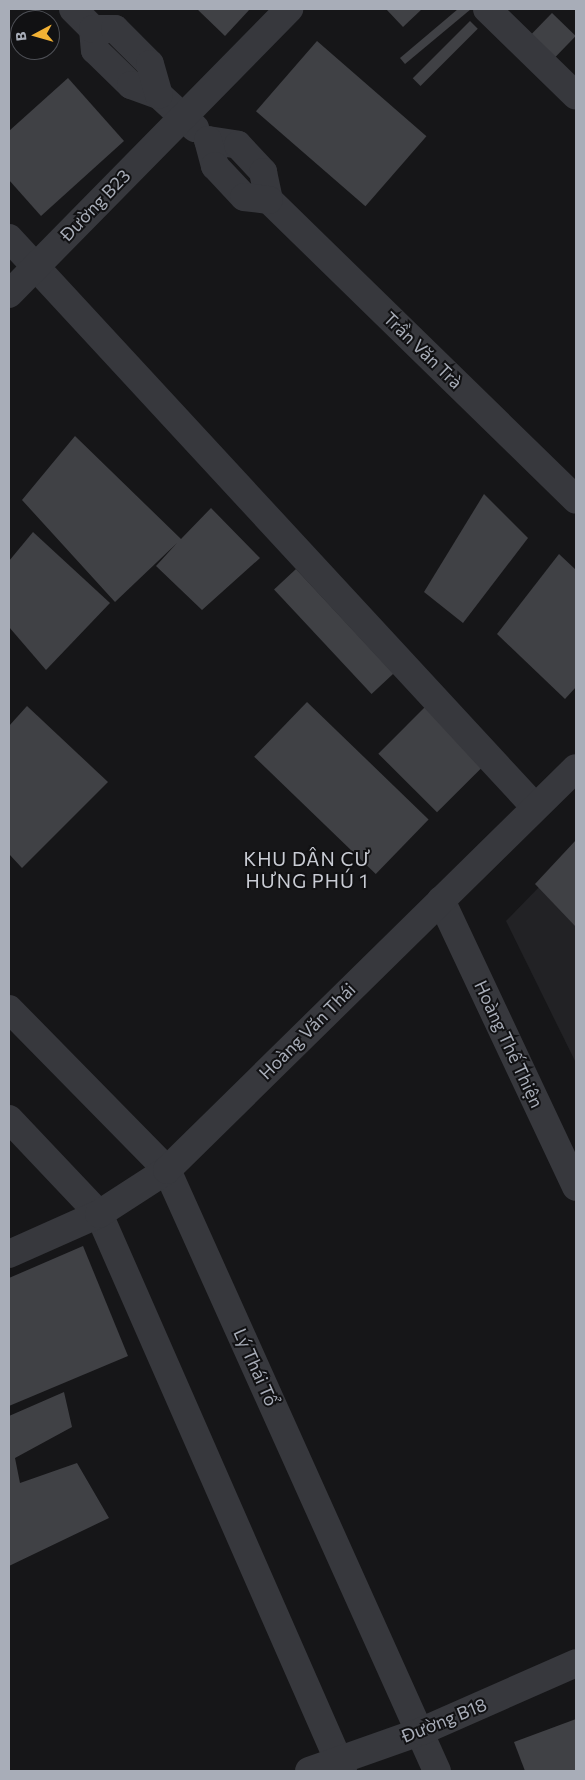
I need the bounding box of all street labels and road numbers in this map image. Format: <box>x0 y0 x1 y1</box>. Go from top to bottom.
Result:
street label: Đường B23 <box>55 165 135 245</box>
street label: Trần Văn Trà <box>379 307 467 393</box>
street label: Hoàng Thế Thiện <box>470 977 548 1111</box>
street label: Hoàng Văn Thái <box>254 978 360 1084</box>
street label: Lý Thái Tổ <box>229 1325 283 1409</box>
street label: Đường B18 <box>398 1693 490 1747</box>

